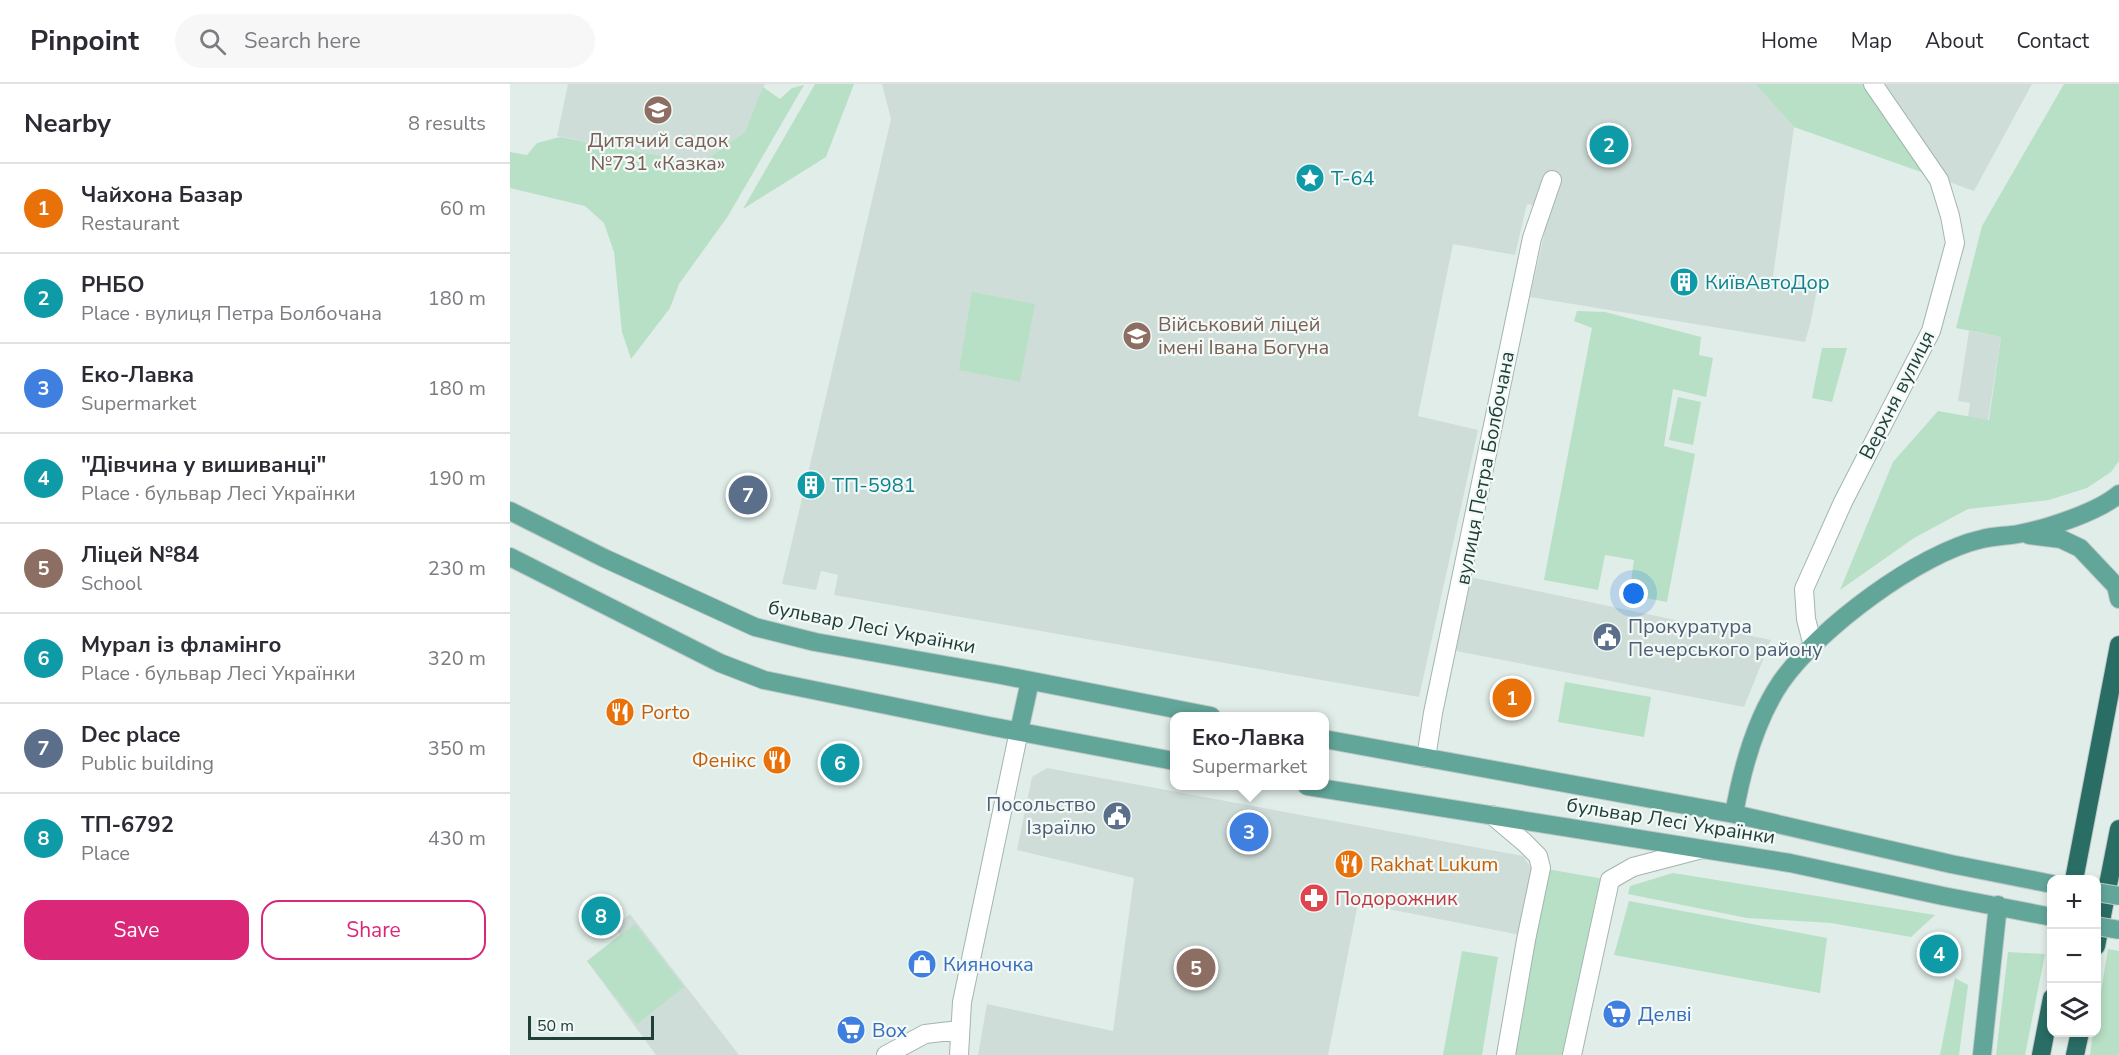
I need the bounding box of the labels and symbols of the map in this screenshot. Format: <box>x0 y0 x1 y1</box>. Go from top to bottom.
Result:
school or university icon: Дитячий садок №731 «Казка» <box>642 94 674 126</box>
pin: 2 <box>1590 122 1628 168</box>
place label: Дитячий садок №731 «Казка» <box>588 127 729 177</box>
place icon: Т-64 <box>1294 162 1326 194</box>
place label: Т-64 <box>1331 165 1375 192</box>
building icon: КиївАвтоДор <box>1668 266 1700 298</box>
place label: КиївАвтоДор <box>1705 269 1830 296</box>
place label: Військовий ліцей імені Івана Богуна <box>1158 311 1329 361</box>
school or university icon: Військовий ліцей імені Івана Богуна <box>1121 320 1153 352</box>
street label: Верхня вулиця <box>1853 326 1941 464</box>
street label: вулиця Петра Болбочана <box>1449 349 1521 587</box>
building icon: ТП-5981 <box>795 469 827 501</box>
pin: 7 <box>728 472 768 518</box>
place label: ТП-5981 <box>832 472 916 499</box>
your location <box>1619 579 1648 608</box>
street label: бульвар Лесі Українки <box>766 594 978 660</box>
place label: Прокуратура Печерського району <box>1628 613 1823 663</box>
public building icon: Прокуратура Печерського району <box>1591 621 1623 653</box>
pin: 1 <box>1492 676 1532 720</box>
restaurant icon: Porto <box>604 696 636 728</box>
place label: Porto <box>641 699 690 726</box>
pin: 6 <box>820 740 860 786</box>
restaurant icon: Фенікс <box>761 744 793 776</box>
place label: Фенікс <box>692 747 756 774</box>
place label: Посольство Ізраїлю <box>986 791 1096 841</box>
street label: бульвар Лесі Українки <box>1565 791 1777 851</box>
public building icon: Посольство Ізраїлю <box>1101 800 1133 832</box>
pin: 3 <box>1230 810 1268 855</box>
restaurant icon: Rakhat Lukum <box>1333 848 1365 880</box>
place label: Rakhat Lukum <box>1370 851 1498 878</box>
pharmacy icon: Подорожник <box>1298 882 1330 914</box>
place label: Подорожник <box>1335 885 1458 912</box>
pin: 8 <box>582 894 620 938</box>
pin: 4 <box>1920 932 1958 976</box>
pin: 5 <box>1176 946 1216 990</box>
shop icon: Кияночка <box>906 948 938 980</box>
place label: Кияночка <box>943 951 1034 978</box>
supermarket icon: Делві <box>1601 998 1633 1030</box>
place label: Делві <box>1638 1001 1692 1028</box>
scale bar <box>528 1013 654 1040</box>
supermarket icon: Box <box>835 1014 867 1046</box>
place label: Box <box>872 1017 907 1044</box>

